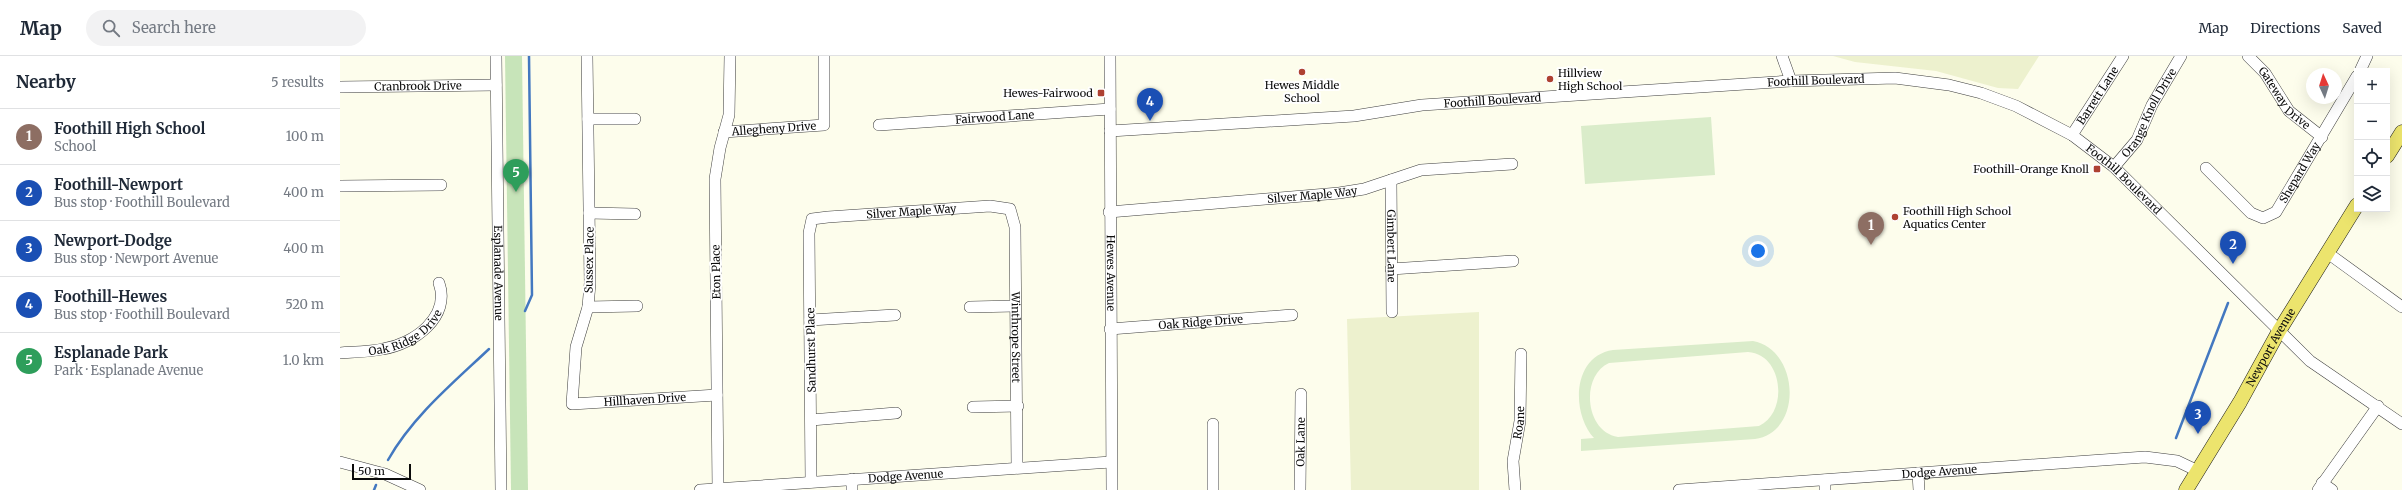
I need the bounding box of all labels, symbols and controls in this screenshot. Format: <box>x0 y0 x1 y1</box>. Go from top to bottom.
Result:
search box <box>86 10 366 46</box>
text: Map <box>20 16 62 40</box>
icon: search <box>100 17 122 39</box>
text: Search here <box>132 18 216 37</box>
text: Map <box>2198 19 2228 37</box>
text: Directions <box>2250 19 2320 37</box>
text: Saved <box>2342 19 2382 37</box>
street label: Barrett Lane <box>2074 64 2122 127</box>
street label: Gateway Drive <box>2256 64 2313 132</box>
street label: Orange Knoll Drive <box>2118 65 2179 160</box>
place label: Hillview High School <box>1558 66 1623 93</box>
marker: Hewes Middle School <box>1297 67 1307 77</box>
north arrow <box>2306 68 2342 104</box>
map controls <box>2354 68 2390 212</box>
button: + <box>2354 68 2390 104</box>
text: Nearby <box>16 71 76 93</box>
street label: Foothill Boulevard <box>1767 72 1865 90</box>
text: 5 results <box>271 74 324 91</box>
marker: Hillview High School <box>1545 74 1555 84</box>
street label: Cranbrook Drive <box>374 78 462 94</box>
place label: Hewes Middle School <box>1265 78 1340 105</box>
place label: Hewes-Fairwood <box>1003 86 1093 100</box>
marker: Hewes-Fairwood <box>1096 88 1106 98</box>
pin: 4 <box>1137 88 1163 121</box>
street label: Foothill Boulevard <box>1443 90 1542 111</box>
button: − <box>2354 104 2390 140</box>
street label: Fairwood Lane <box>955 107 1035 127</box>
text: Foothill High School <box>54 119 205 138</box>
street label: Allegheny Drive <box>730 119 817 139</box>
text: 1 <box>26 128 32 145</box>
text: 100 m <box>286 128 324 145</box>
text: School <box>54 138 96 155</box>
street label: Shepard Way <box>2276 139 2323 206</box>
button: locate <box>2354 140 2390 176</box>
street label: Foothill Boulevard <box>2083 141 2165 217</box>
pin: 5 <box>503 159 529 192</box>
place label: Foothill-Orange Knoll <box>1973 162 2090 176</box>
marker: Foothill-Orange Knoll <box>2092 164 2102 174</box>
text: Foothill-Newport <box>54 175 183 194</box>
button: layers <box>2354 176 2390 212</box>
street label: Silver Maple Way <box>1267 183 1359 206</box>
text: 2 <box>25 184 33 201</box>
text: 400 m <box>283 184 324 201</box>
text: Bus stop · Foothill Boulevard <box>54 194 230 211</box>
street label: Silver Maple Way <box>866 201 958 221</box>
place label: Foothill High School Aquatics Center <box>1902 204 2012 231</box>
street label: Gimbert Lane <box>1384 210 1399 283</box>
pin: 1 <box>1858 212 1884 245</box>
marker: Foothill High School Aquatics Center <box>1890 212 1900 222</box>
street label: Esplanade Avenue <box>491 225 506 321</box>
street label: Sussex Place <box>581 226 597 293</box>
text: Newport-Dodge <box>54 231 172 250</box>
pin: 2 <box>2220 231 2246 264</box>
street label: Hewes Avenue <box>1104 235 1118 311</box>
text: 3 <box>25 240 33 257</box>
text: 400 m <box>283 240 324 257</box>
your location <box>1748 241 1768 261</box>
street label: Eton Place <box>709 244 723 300</box>
text: Bus stop · Newport Avenue <box>54 250 218 267</box>
text: Foothill-Hewes <box>54 287 167 306</box>
street label: Winthrope Street <box>1009 291 1023 384</box>
text: 4 <box>25 296 33 313</box>
text: 520 m <box>285 296 324 313</box>
street label: Newport Avenue <box>2243 305 2299 389</box>
text: Bus stop · Foothill Boulevard <box>54 306 230 323</box>
street label: Oak Ridge Drive <box>368 307 445 358</box>
street label: Sandhurst Place <box>803 307 819 393</box>
street label: Oak Ridge Drive <box>1158 312 1244 332</box>
text: Esplanade Park <box>54 343 168 362</box>
text: 5 <box>25 352 33 369</box>
text: 1.0 km <box>283 352 324 369</box>
text: Park · Esplanade Avenue <box>54 362 203 379</box>
street label: Hillhaven Drive <box>603 390 687 409</box>
pin: 3 <box>2185 401 2211 434</box>
street label: Roane <box>1510 406 1527 440</box>
street label: Oak Lane <box>1293 417 1308 467</box>
scale bar <box>352 462 411 481</box>
street label: Dodge Avenue <box>1901 462 1978 481</box>
text: 50 m <box>358 464 385 478</box>
street label: Dodge Avenue <box>867 466 944 486</box>

